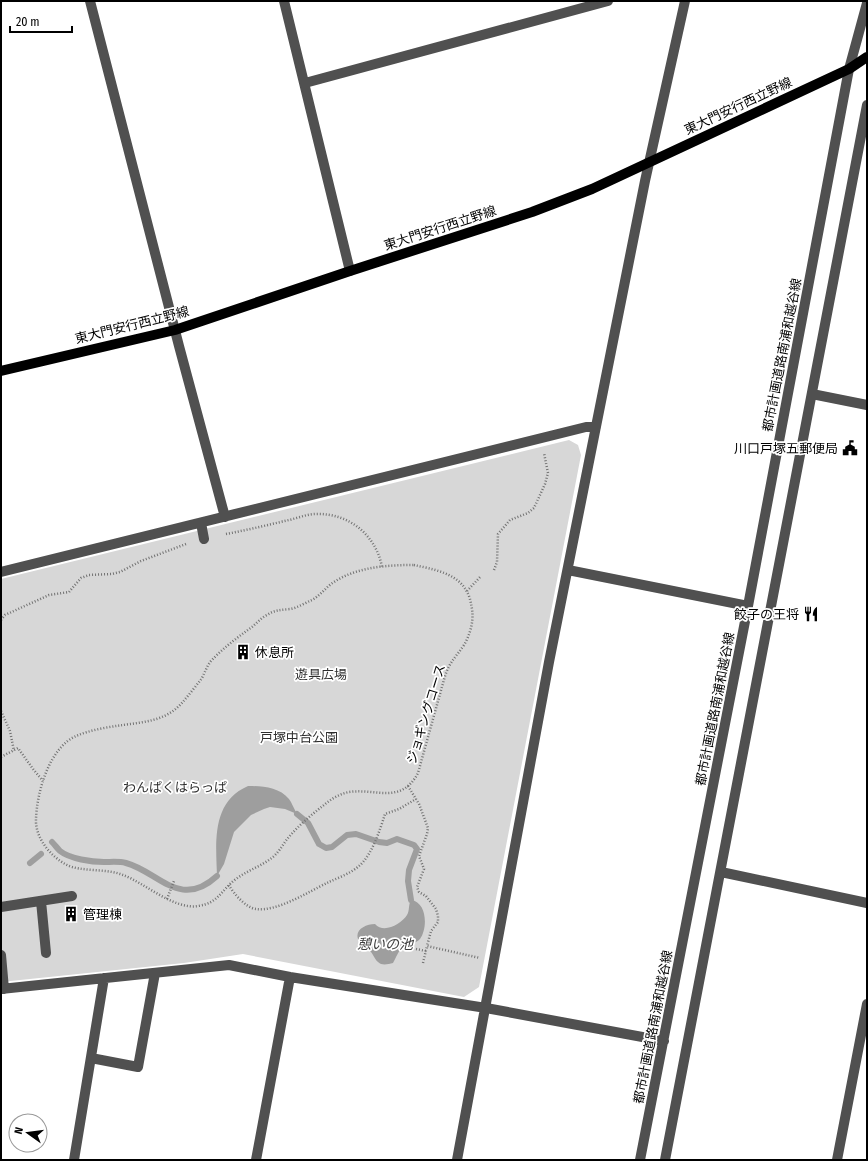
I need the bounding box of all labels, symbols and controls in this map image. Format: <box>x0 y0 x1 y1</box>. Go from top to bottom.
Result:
scale bar <box>10 8 72 34</box>
text: 20 m <box>16 15 40 29</box>
street label: 東大門安行西立野線 <box>682 74 794 138</box>
street label: 東大門安行西立野線 <box>382 203 498 253</box>
street label: 都市計画道路南浦和越谷線 <box>760 277 804 433</box>
street label: 東大門安行西立野線 <box>73 304 191 346</box>
public building icon: 川口戸塚五郵便局 <box>841 439 859 457</box>
place label: 川口戸塚五郵便局 <box>734 441 838 456</box>
restaurant icon: 餃子の王将 <box>802 605 820 623</box>
place label: 餃子の王将 <box>734 607 799 622</box>
street label: 都市計画道路南浦和越谷線 <box>693 631 737 787</box>
building icon: 休息所 <box>234 643 252 661</box>
place label: 休息所 <box>255 645 294 660</box>
street label: ジョギングコース <box>404 662 448 766</box>
park label: 遊具広場 <box>295 667 347 682</box>
park label: 戸塚中台公園 <box>260 730 338 745</box>
park label: わんぱくはらっぱ <box>123 780 227 795</box>
building icon: 管理棟 <box>62 905 80 923</box>
place label: 管理棟 <box>83 907 122 922</box>
water label: 憩いの池 <box>357 936 415 953</box>
street label: 都市計画道路南浦和越谷線 <box>631 949 675 1105</box>
north arrow <box>8 1113 48 1153</box>
text: N <box>12 1126 26 1135</box>

